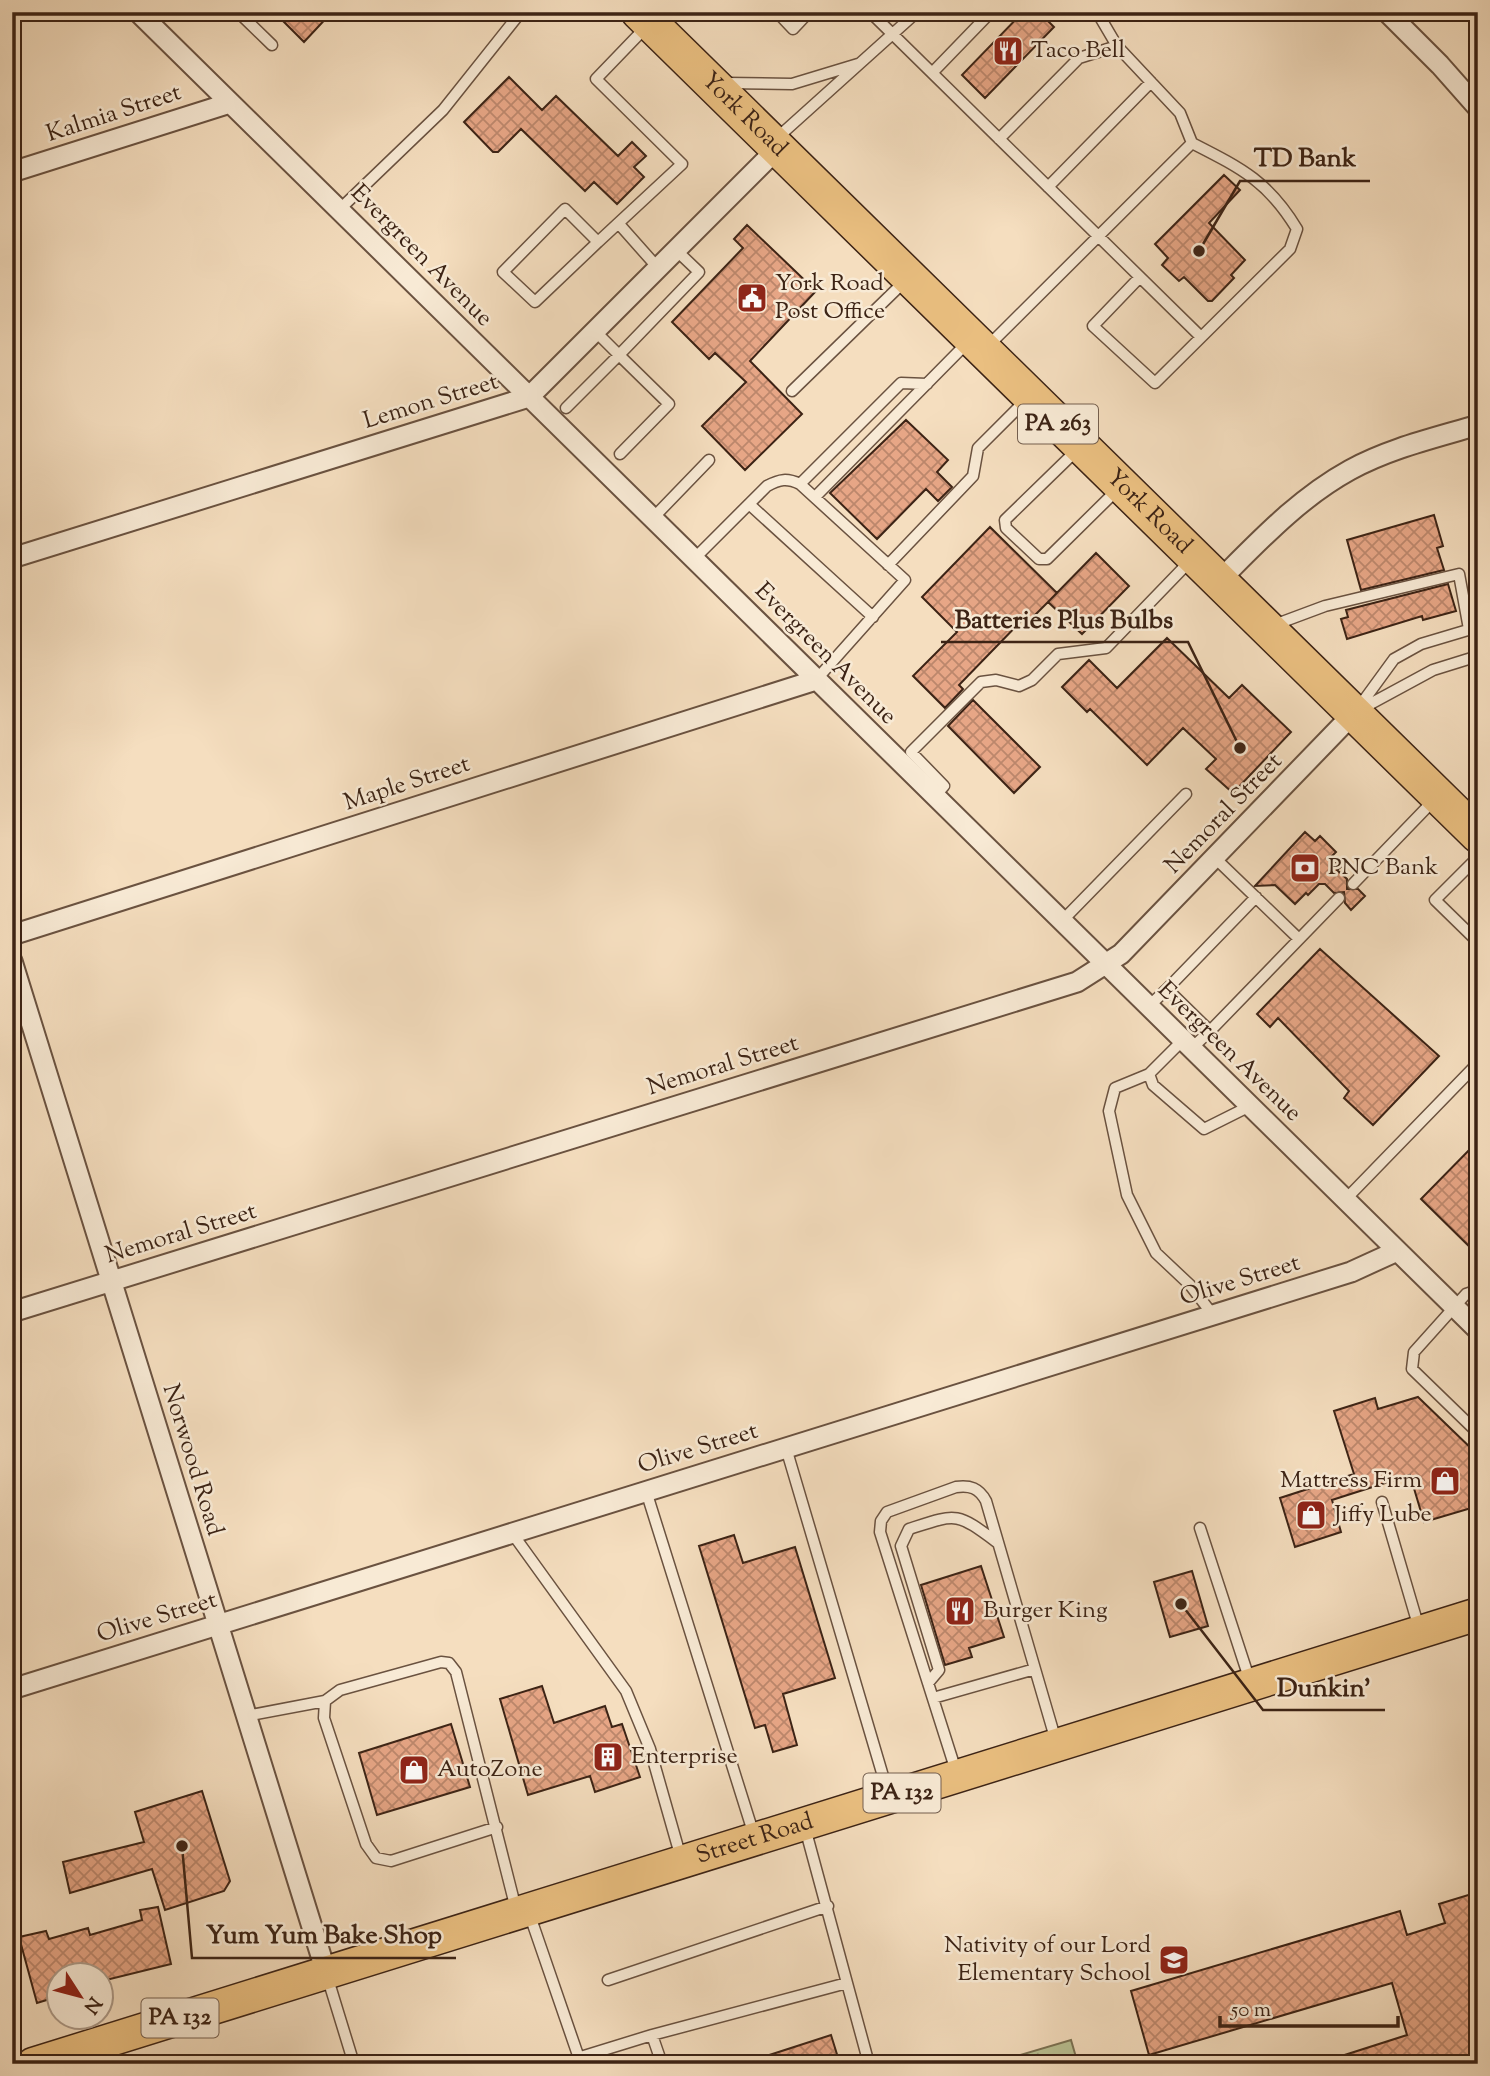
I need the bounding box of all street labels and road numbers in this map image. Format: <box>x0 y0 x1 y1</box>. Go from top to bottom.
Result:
street label: York Road <box>693 65 795 166</box>
street label: Kalmia Street <box>42 76 186 152</box>
street label: Evergreen Avenue <box>342 177 500 335</box>
street label: Lemon Street <box>359 365 503 439</box>
road number: PA 263 <box>1018 404 1098 444</box>
street label: York Road <box>1098 462 1200 563</box>
street label: Evergreen Avenue <box>746 575 904 733</box>
street label: Nemoral Street <box>1157 746 1291 882</box>
street label: Maple Street <box>340 748 474 820</box>
street label: Evergreen Avenue <box>1149 974 1309 1130</box>
street label: Nemoral Street <box>643 1027 803 1105</box>
street label: Nemoral Street <box>101 1195 261 1273</box>
street label: Olive Street <box>1176 1247 1304 1315</box>
street label: Norwood Road <box>153 1380 231 1540</box>
street label: Olive Street <box>634 1415 762 1483</box>
street label: Olive Street <box>93 1584 221 1652</box>
road number: PA 132 <box>864 1774 940 1812</box>
street label: Street Road <box>692 1805 818 1873</box>
road number: PA 132 <box>142 1998 218 2038</box>

